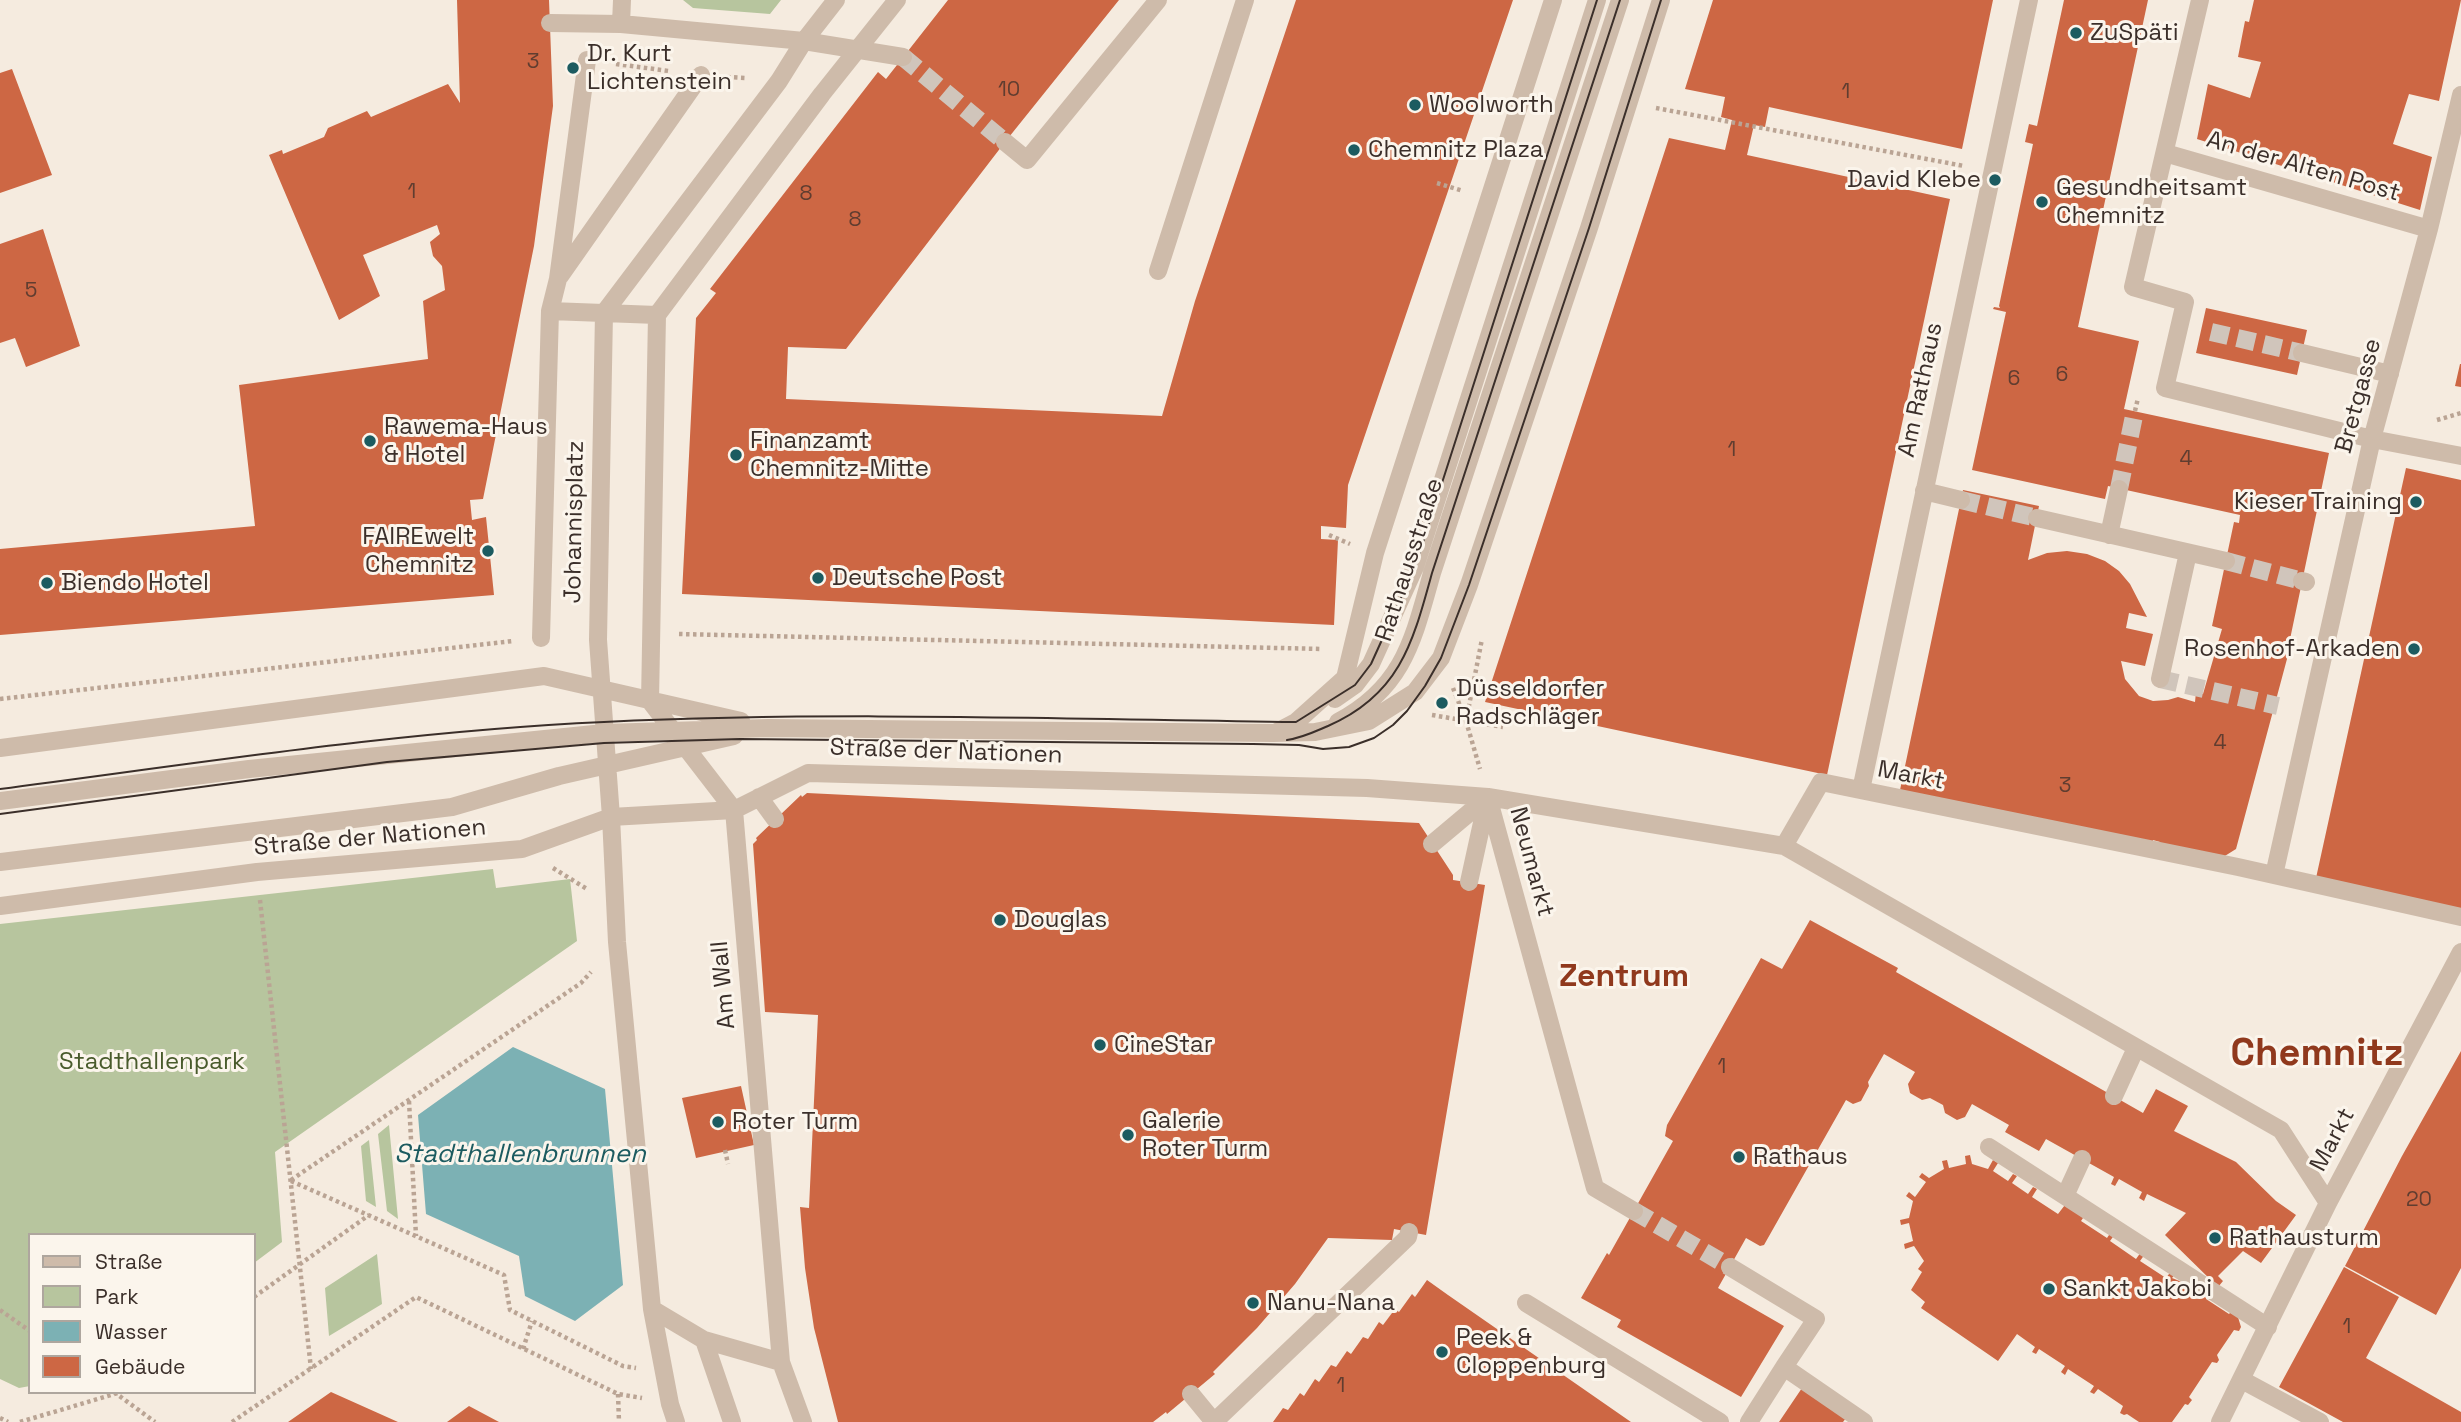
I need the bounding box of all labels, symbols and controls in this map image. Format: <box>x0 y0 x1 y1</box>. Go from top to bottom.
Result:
place label: ZuSpäti <box>2090 19 2179 47</box>
marker: ZuSpäti <box>2068 25 2084 41</box>
place label: Dr. Kurt Lichtenstein <box>587 40 732 96</box>
house number: 3 <box>527 49 539 75</box>
marker: Dr. Kurt Lichtenstein <box>565 60 581 76</box>
house number: 10 <box>998 77 1020 103</box>
house number: 1 <box>1842 79 1850 105</box>
place label: Woolworth <box>1429 91 1554 119</box>
marker: Woolworth <box>1407 97 1423 113</box>
street label: An der Alten Post <box>2203 126 2403 208</box>
place label: Chemnitz Plaza <box>1368 136 1544 164</box>
marker: Chemnitz Plaza <box>1346 142 1362 158</box>
place label: David Klebe <box>1847 166 1981 194</box>
marker: David Klebe <box>1987 172 2003 188</box>
place label: Gesundheitsamt Chemnitz <box>2056 174 2247 230</box>
house number: 1 <box>408 179 416 205</box>
house number: 8 <box>799 181 813 207</box>
marker: Gesundheitsamt Chemnitz <box>2034 194 2050 210</box>
house number: 8 <box>848 207 862 233</box>
house number: 5 <box>25 278 37 304</box>
street label: Am Rathaus <box>1893 320 1949 460</box>
street label: Bretgasse <box>2330 336 2388 456</box>
house number: 6 <box>2056 362 2068 388</box>
house number: 6 <box>2008 366 2020 392</box>
place label: Rawema-Haus & Hotel <box>384 413 548 469</box>
place label: Finanzamt Chemnitz-Mitte <box>750 427 929 483</box>
marker: Rawema-Haus & Hotel <box>362 433 378 449</box>
house number: 1 <box>1728 437 1736 463</box>
street label: Johannisplatz <box>559 440 591 604</box>
house number: 4 <box>2179 446 2193 472</box>
marker: Finanzamt Chemnitz-Mitte <box>728 447 744 463</box>
street label: Rathausstraße <box>1370 475 1450 645</box>
place label: Kieser Training <box>2234 488 2402 516</box>
marker: Kieser Training <box>2408 494 2424 510</box>
place label: FAIREwelt Chemnitz <box>362 523 474 579</box>
marker: FAIREwelt Chemnitz <box>480 543 496 559</box>
place label: Deutsche Post <box>832 564 1002 592</box>
place label: Biendo Hotel <box>61 569 209 597</box>
marker: Deutsche Post <box>810 570 826 586</box>
marker: Biendo Hotel <box>39 575 55 591</box>
place label: Rosenhof-Arkaden <box>2184 635 2400 663</box>
marker: Rosenhof-Arkaden <box>2406 641 2422 657</box>
place label: Düsseldorfer Radschläger <box>1456 675 1605 731</box>
marker: Düsseldorfer Radschläger <box>1434 695 1450 711</box>
house number: 4 <box>2213 730 2227 756</box>
street label: Straße der Nationen <box>829 734 1063 770</box>
street label: Markt <box>1875 755 1947 797</box>
house number: 3 <box>2059 773 2071 799</box>
street label: Neumarkt <box>1503 804 1559 920</box>
street label: Straße der Nationen <box>253 814 487 862</box>
place label: Douglas <box>1014 906 1107 934</box>
marker: Douglas <box>992 912 1008 928</box>
street label: Am Wall <box>706 940 742 1030</box>
district label: Zentrum <box>1559 958 1689 996</box>
place label: CineStar <box>1114 1031 1213 1059</box>
district label: Chemnitz <box>2231 1032 2403 1078</box>
marker: CineStar <box>1092 1037 1108 1053</box>
park label: Stadthallenpark <box>59 1048 245 1076</box>
house number: 1 <box>1718 1054 1726 1080</box>
street label: Markt <box>2304 1103 2362 1177</box>
place label: Galerie Roter Turm <box>1142 1107 1268 1163</box>
place label: Roter Turm <box>732 1108 858 1136</box>
marker: Roter Turm <box>710 1114 726 1130</box>
marker: Galerie Roter Turm <box>1120 1127 1136 1143</box>
water label: Stadthallenbrunnen <box>394 1139 646 1171</box>
place label: Rathaus <box>1753 1143 1848 1171</box>
marker: Rathaus <box>1731 1149 1747 1165</box>
house number: 20 <box>2406 1187 2432 1213</box>
place label: Rathausturm <box>2229 1224 2379 1252</box>
marker: Rathausturm <box>2207 1230 2223 1246</box>
legend <box>28 1233 256 1394</box>
text: Straße <box>95 1248 163 1275</box>
place label: Sankt Jakobi <box>2063 1275 2212 1303</box>
marker: Sankt Jakobi <box>2041 1281 2057 1297</box>
text: Park <box>95 1283 139 1310</box>
place label: Nanu-Nana <box>1267 1289 1395 1317</box>
marker: Nanu-Nana <box>1245 1295 1261 1311</box>
house number: 1 <box>2343 1314 2351 1340</box>
text: Wasser <box>95 1318 168 1345</box>
place label: Peek & Cloppenburg <box>1456 1324 1606 1380</box>
marker: Peek & Cloppenburg <box>1434 1344 1450 1360</box>
text: Gebäude <box>95 1353 185 1380</box>
house number: 1 <box>1337 1373 1345 1399</box>

